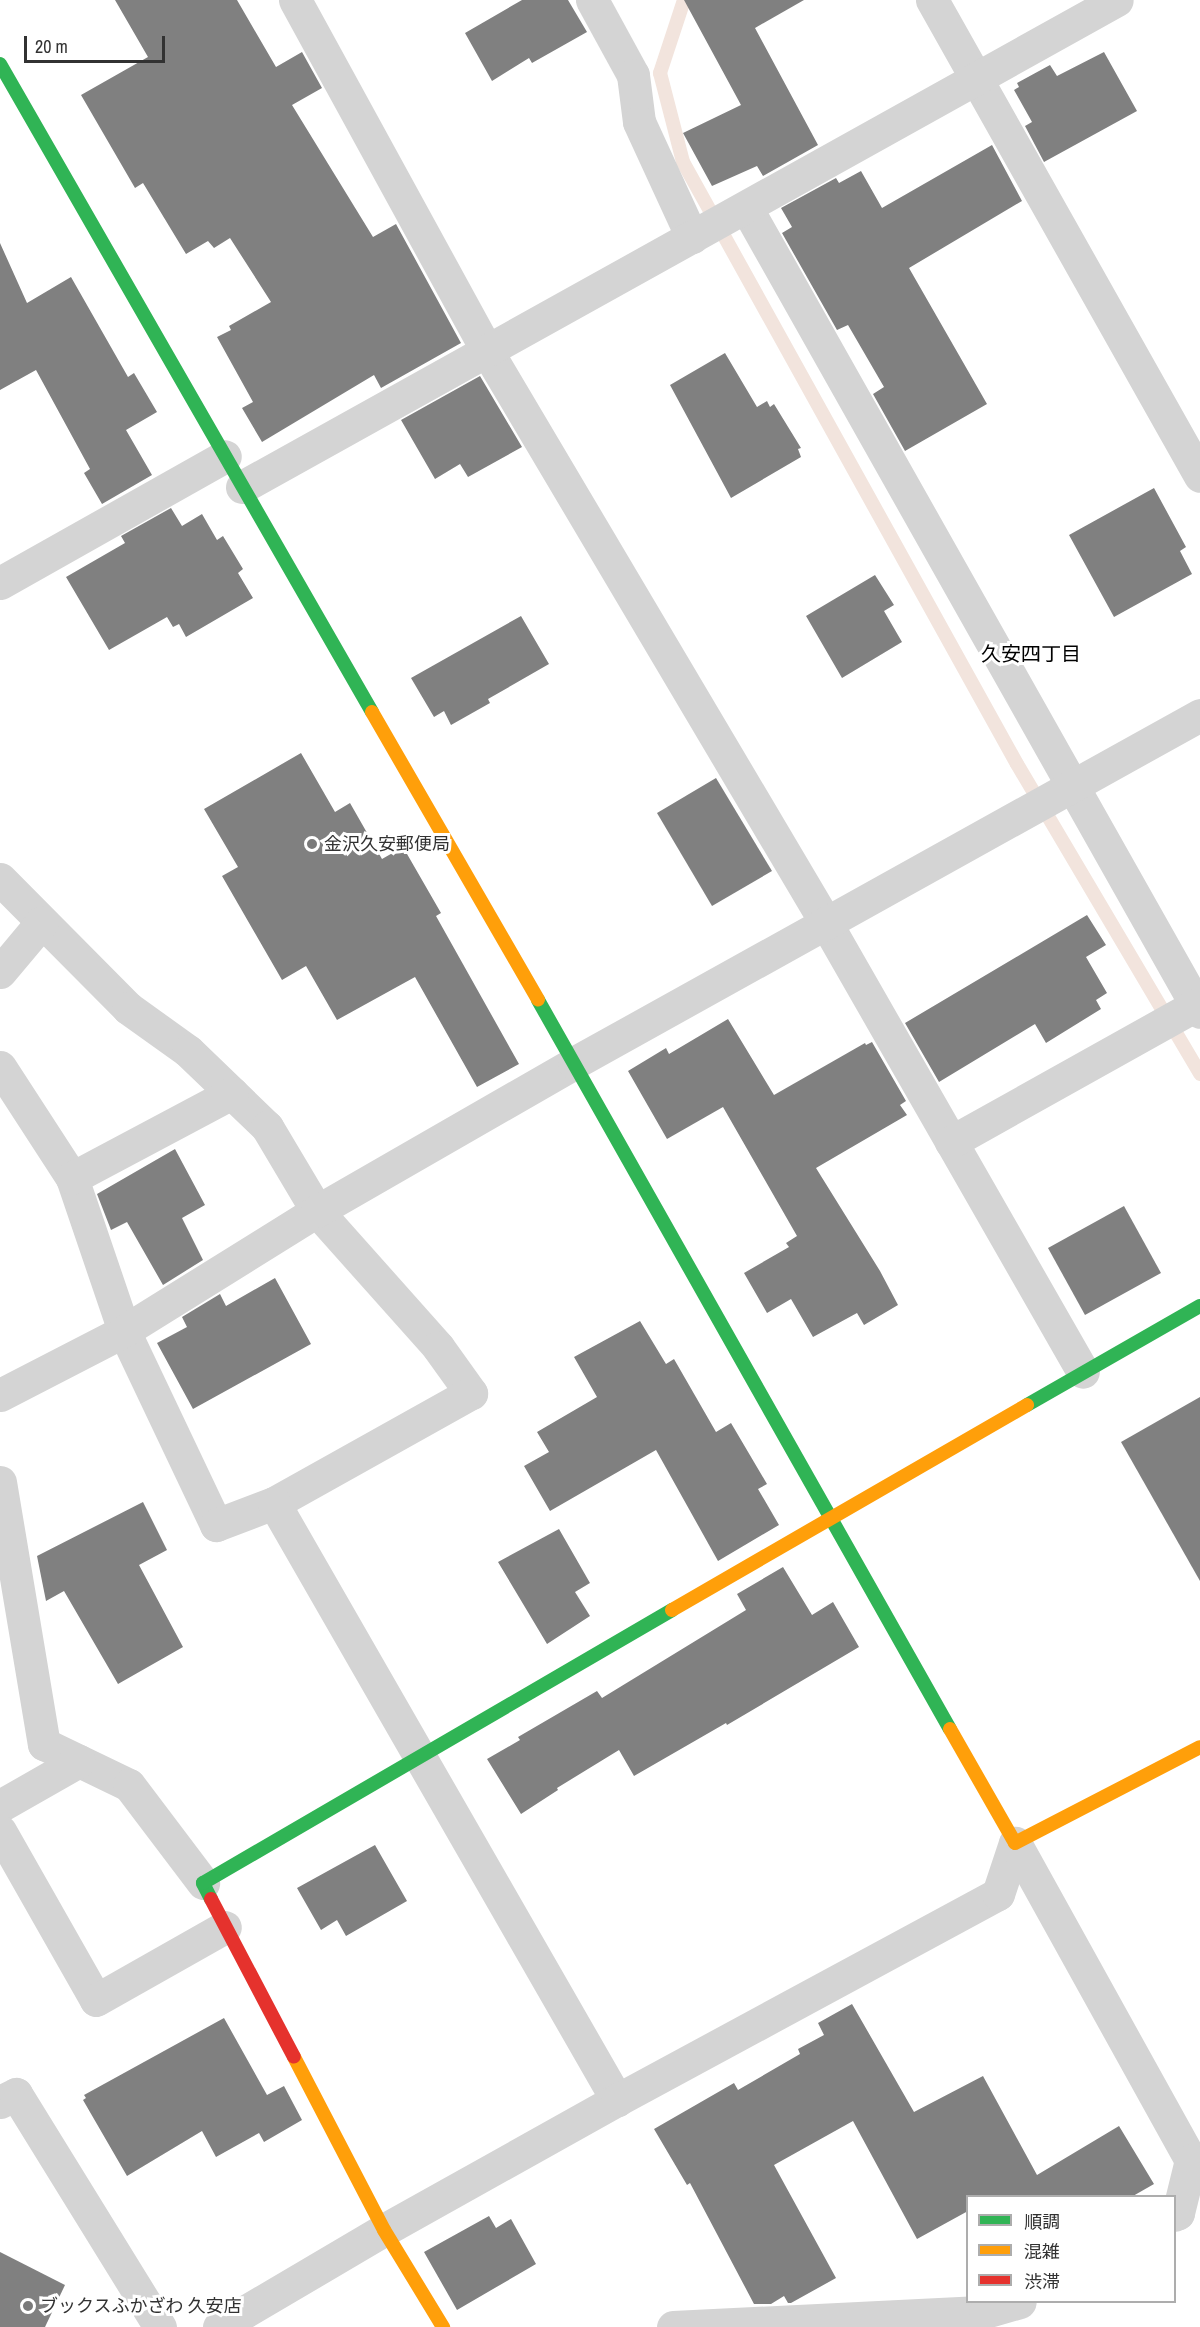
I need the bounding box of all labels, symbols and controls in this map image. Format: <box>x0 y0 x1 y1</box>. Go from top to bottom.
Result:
scale bar <box>27 24 168 62</box>
text: 20 m <box>35 34 68 59</box>
district label: 久安四丁目 <box>981 641 1081 665</box>
place label: 金沢久安郵便局 <box>324 833 450 855</box>
marker: 金沢久安郵便局 <box>305 837 319 851</box>
legend <box>966 2195 1176 2303</box>
text: 順調 <box>1024 2209 1060 2234</box>
text: 混雑 <box>1024 2239 1060 2264</box>
text: 渋滞 <box>1024 2269 1060 2294</box>
place label: ブックスふかざわ 久安店 <box>40 2295 242 2317</box>
marker: ブックスふかざわ 久安店 <box>21 2299 35 2313</box>

